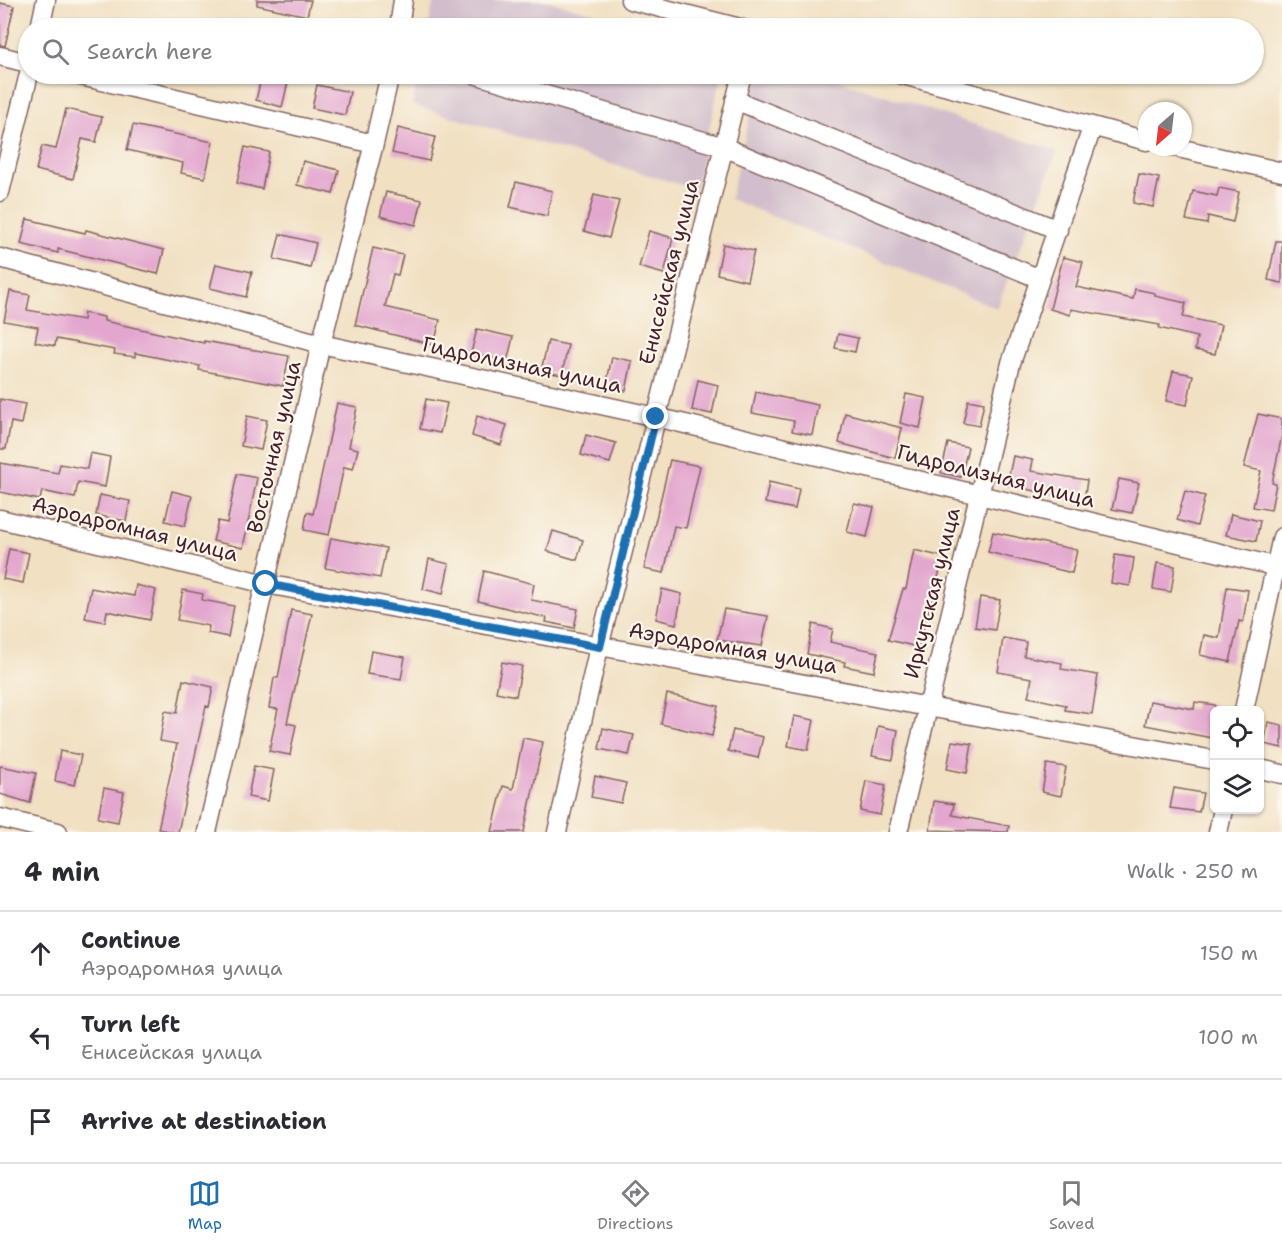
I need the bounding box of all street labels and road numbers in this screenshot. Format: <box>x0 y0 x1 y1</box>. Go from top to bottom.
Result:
street label: Енисейская улица <box>632 176 706 368</box>
street label: Гидролизная улица <box>420 330 624 400</box>
street label: Восточная улица <box>241 358 307 536</box>
street label: Гидролизная улица <box>894 438 1098 514</box>
street label: Аэродромная улица <box>29 490 241 568</box>
street label: Иркутская улица <box>897 504 967 682</box>
street label: Аэродромная улица <box>626 616 840 680</box>

